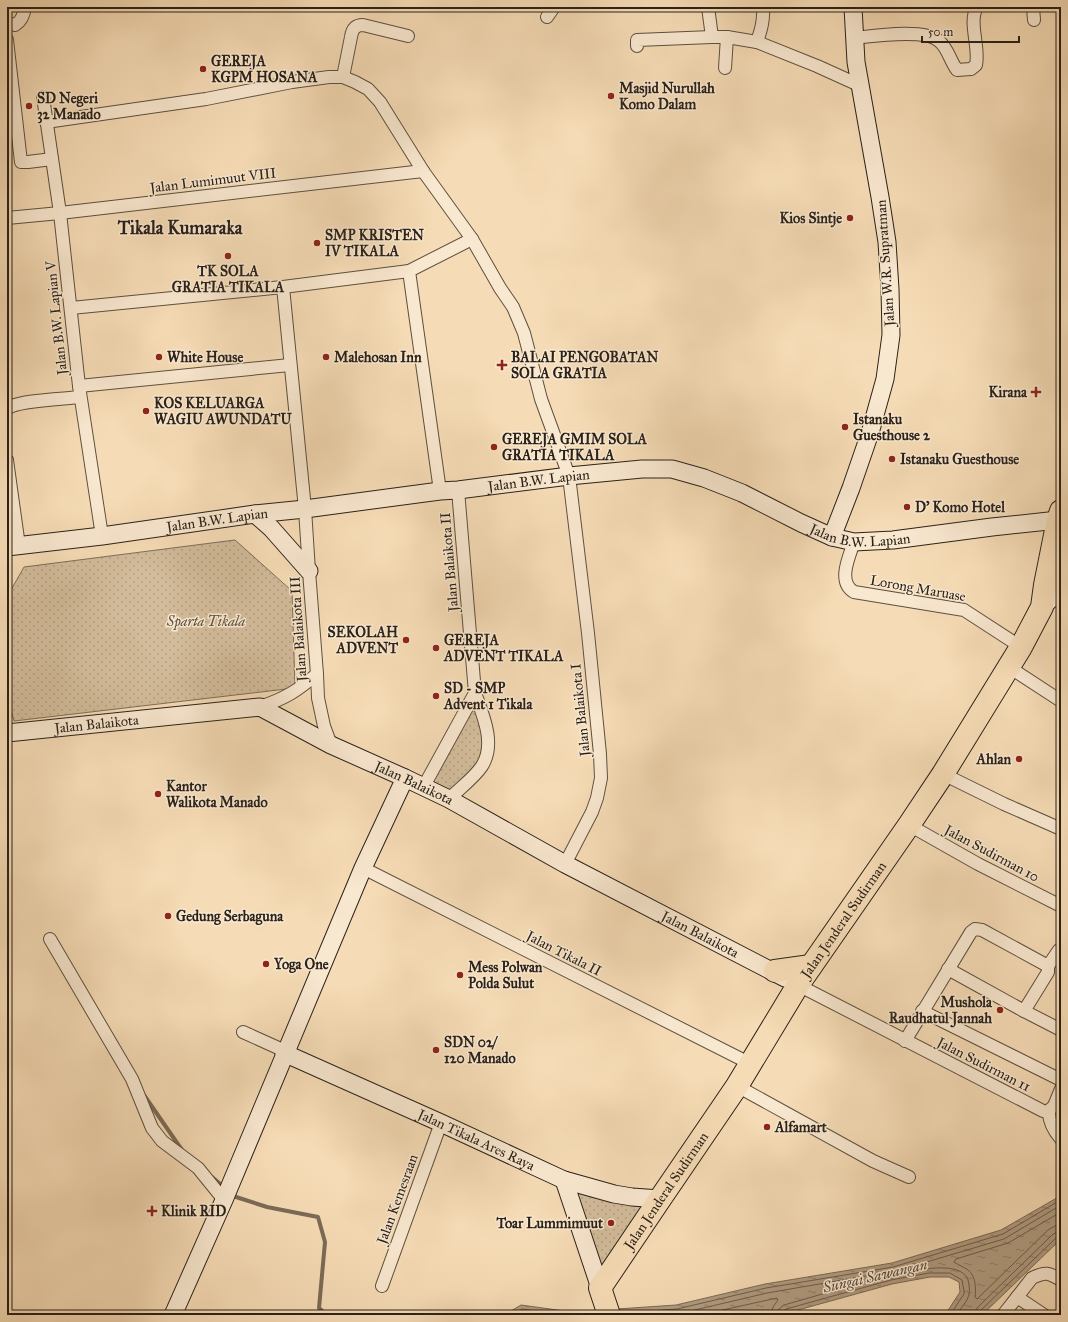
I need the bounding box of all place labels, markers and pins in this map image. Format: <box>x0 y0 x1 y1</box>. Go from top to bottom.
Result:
place label: GEREJA KGPM HOSANA <box>211 53 318 86</box>
marker: GEREJA KGPM HOSANA <box>198 64 208 74</box>
place label: Masjid Nurullah Komo Dalam <box>619 80 715 113</box>
place label: SD Negeri 32 Manado <box>37 90 101 124</box>
marker: Masjid Nurullah Komo Dalam <box>606 91 616 101</box>
marker: SD Negeri 32 Manado <box>24 101 34 111</box>
place label: Kios Sintje <box>779 210 842 228</box>
marker: Kios Sintje <box>845 213 855 223</box>
place label: SMP KRISTEN IV TIKALA <box>325 227 424 260</box>
marker: SMP KRISTEN IV TIKALA <box>312 238 322 248</box>
marker: TK SOLA GRATIA TIKALA <box>223 251 233 261</box>
place label: TK SOLA GRATIA TIKALA <box>172 263 285 296</box>
place label: White House <box>167 349 243 366</box>
place label: Malehosan Inn <box>334 349 422 366</box>
place label: BALAI PENGOBATAN SOLA GRATIA <box>511 349 658 382</box>
marker: White House <box>154 352 164 362</box>
marker: Malehosan Inn <box>321 352 331 362</box>
marker: BALAI PENGOBATAN SOLA GRATIA <box>496 359 508 371</box>
place label: Kirana <box>989 384 1028 401</box>
marker: Kirana <box>1030 386 1042 398</box>
place label: KOS KELUARGA WAGIU AWUNDATU <box>154 395 292 428</box>
marker: KOS KELUARGA WAGIU AWUNDATU <box>141 406 151 416</box>
place label: Istanaku Guesthouse 2 <box>853 411 931 444</box>
marker: Istanaku Guesthouse 2 <box>840 422 850 432</box>
place label: GEREJA GMIM SOLA GRATIA TIKALA <box>502 431 647 464</box>
marker: GEREJA GMIM SOLA GRATIA TIKALA <box>489 442 499 452</box>
place label: Istanaku Guesthouse <box>900 451 1019 468</box>
marker: Istanaku Guesthouse <box>887 454 897 464</box>
place label: D' Komo Hotel <box>915 499 1006 516</box>
marker: D' Komo Hotel <box>902 502 912 512</box>
place label: SEKOLAH ADVENT <box>328 624 398 657</box>
place label: GEREJA ADVENT TIKALA <box>443 632 564 665</box>
marker: SEKOLAH ADVENT <box>401 635 411 645</box>
marker: GEREJA ADVENT TIKALA <box>431 643 441 653</box>
place label: SD - SMP Advent 1 Tikala <box>443 680 533 713</box>
marker: SD - SMP Advent 1 Tikala <box>431 691 441 701</box>
place label: Ahlan <box>976 751 1011 768</box>
marker: Ahlan <box>1014 754 1024 764</box>
place label: Kantor Walikota Manado <box>166 778 268 811</box>
marker: Kantor Walikota Manado <box>153 789 163 799</box>
place label: Gedung Serbaguna <box>176 908 284 926</box>
marker: Gedung Serbaguna <box>163 911 173 921</box>
place label: Yoga One <box>273 956 329 974</box>
marker: Yoga One <box>261 959 271 969</box>
place label: Mess Polwan Polda Sulut <box>468 959 543 992</box>
marker: Mess Polwan Polda Sulut <box>455 970 465 980</box>
place label: Mushola Raudhatul Jannah <box>889 994 993 1028</box>
marker: Mushola Raudhatul Jannah <box>995 1005 1005 1015</box>
place label: SDN 02/ 120 Manado <box>444 1034 516 1067</box>
marker: SDN 02/ 120 Manado <box>431 1045 441 1055</box>
place label: Alfamart <box>774 1119 827 1136</box>
marker: Alfamart <box>762 1122 772 1132</box>
place label: Klinik RID <box>161 1203 226 1220</box>
marker: Klinik RID <box>146 1205 158 1217</box>
place label: Toar Lummimuut <box>496 1215 603 1232</box>
marker: Toar Lummimuut <box>606 1218 616 1228</box>

